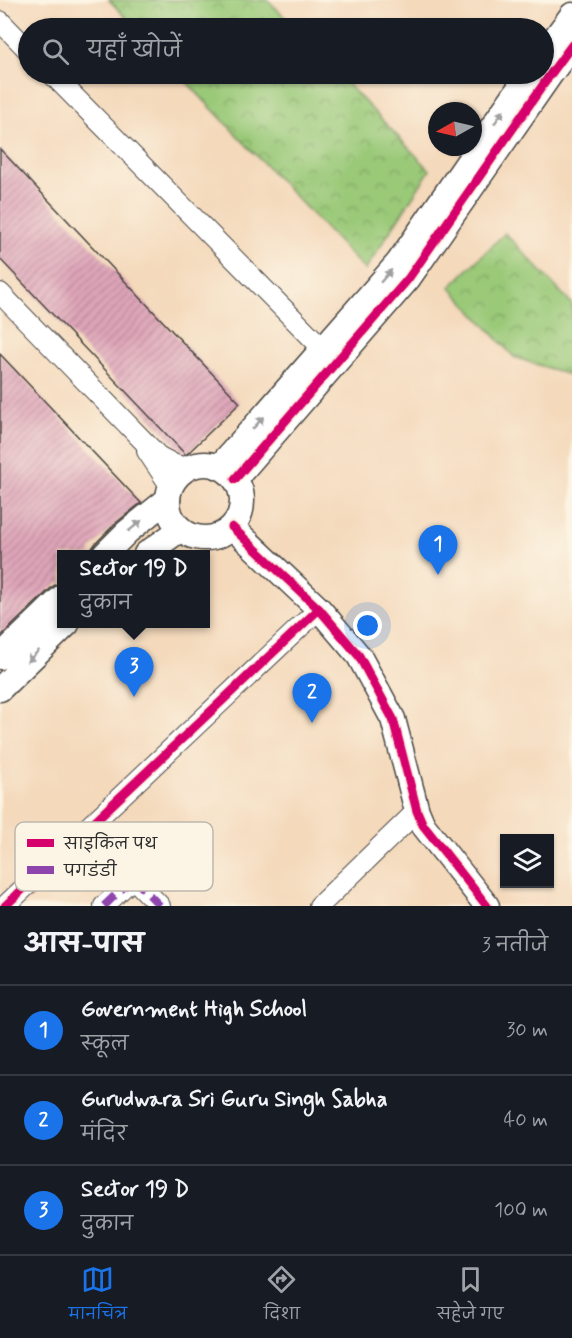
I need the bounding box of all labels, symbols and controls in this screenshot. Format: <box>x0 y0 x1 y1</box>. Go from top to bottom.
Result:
search box <box>18 18 554 84</box>
icon: search <box>39 35 72 68</box>
text: यहाँ खोजें <box>87 37 182 65</box>
north arrow <box>428 102 482 156</box>
one-way arrow <box>493 109 504 125</box>
one-way arrow <box>379 269 392 284</box>
one-way arrow <box>251 416 264 431</box>
one-way arrow <box>128 520 143 532</box>
pin: 1 <box>418 526 458 575</box>
popup <box>57 550 210 628</box>
text: Sector 19 D <box>79 555 188 583</box>
text: दुकान <box>79 590 132 617</box>
your location <box>353 611 382 640</box>
pin: 3 <box>114 648 154 697</box>
one-way arrow <box>26 649 41 663</box>
pin: 2 <box>292 674 332 723</box>
legend <box>15 822 213 891</box>
text: साइकिल पथ <box>63 832 158 855</box>
map controls <box>500 834 554 888</box>
button: layers <box>500 834 554 888</box>
text: पगडंडी <box>63 859 118 882</box>
text: आस-पास <box>24 928 144 962</box>
text: 3 नतीजे <box>482 932 548 959</box>
text: Government High School <box>81 996 307 1024</box>
text: 1 <box>39 1017 48 1044</box>
text: 30 m <box>506 1017 548 1044</box>
text: स्कूल <box>81 1031 129 1058</box>
text: Gurudwara Sri Guru Singh Sabha <box>81 1086 387 1114</box>
text: 2 <box>39 1107 48 1134</box>
text: 40 m <box>504 1107 548 1134</box>
text: मंदिर <box>81 1121 127 1148</box>
text: Sector 19 D <box>81 1176 189 1204</box>
text: 3 <box>39 1197 48 1224</box>
text: 100 m <box>494 1197 548 1224</box>
text: दुकान <box>81 1211 133 1238</box>
tab: मानचित्र <box>68 1263 127 1331</box>
tab: दिशा <box>264 1263 300 1331</box>
tab: सहेजे गए <box>437 1263 504 1331</box>

